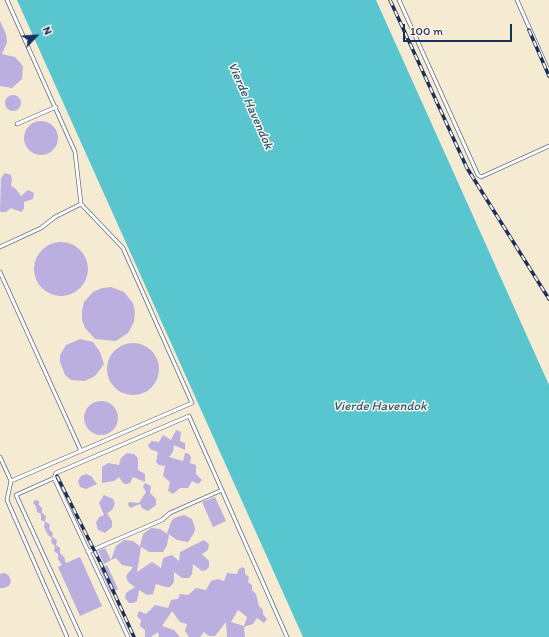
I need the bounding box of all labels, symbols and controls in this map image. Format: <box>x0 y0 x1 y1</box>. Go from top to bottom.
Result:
north arrow <box>16 16 56 56</box>
scale bar <box>405 16 514 42</box>
text: 100 m <box>410 24 443 38</box>
text: N <box>40 25 55 37</box>
water label: Vierde Havendok <box>224 60 276 152</box>
water label: Vierde Havendok <box>333 399 427 415</box>

